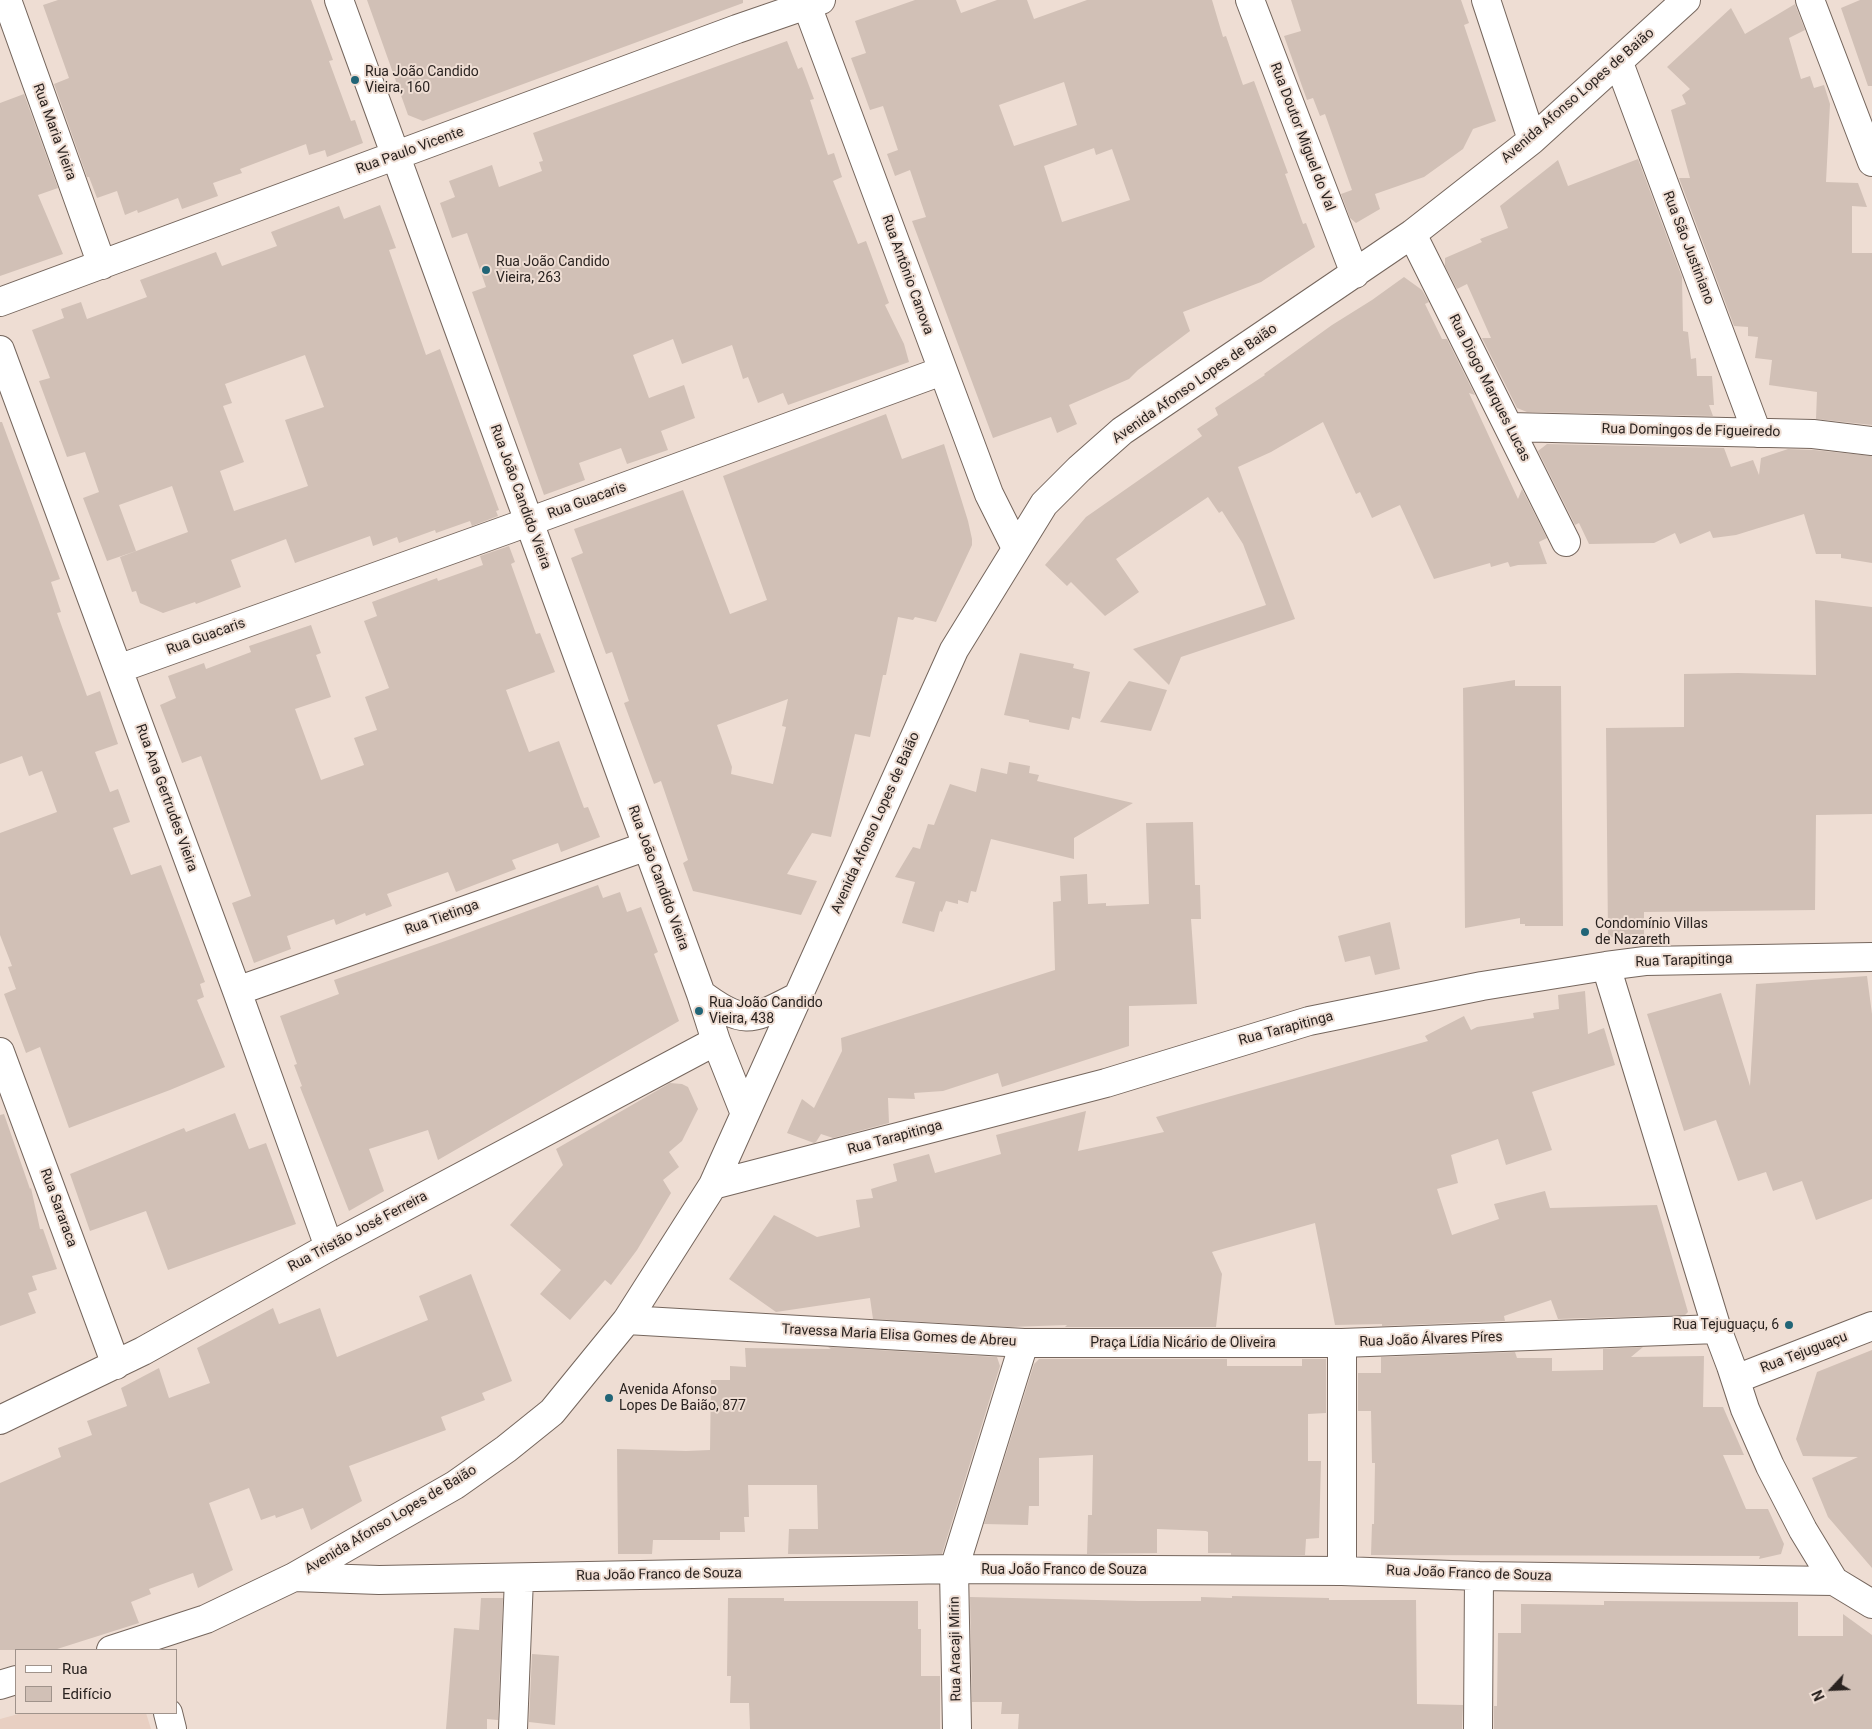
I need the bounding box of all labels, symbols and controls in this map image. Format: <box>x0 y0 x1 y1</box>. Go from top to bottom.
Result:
street label: Avenida Afonso Lopes de Baião <box>1498 25 1658 167</box>
street label: Rua Doutor Miguel do Val <box>1266 60 1338 214</box>
place label: Rua João Candido Vieira, 160 <box>365 64 479 96</box>
marker: Rua João Candido Vieira, 160 <box>349 74 361 86</box>
street label: Rua Maria Vieira <box>29 81 79 183</box>
street label: Rua Paulo Vicente <box>354 124 466 178</box>
street label: Rua São Justiniano <box>1659 189 1717 307</box>
street label: Rua Antônio Canova <box>878 213 936 337</box>
place label: Rua João Candido Vieira, 263 <box>496 254 610 286</box>
marker: Rua João Candido Vieira, 263 <box>480 264 492 276</box>
street label: Rua Diogo Marques Lucas <box>1445 312 1533 464</box>
street label: Avenida Afonso Lopes de Baião <box>1109 321 1281 447</box>
street label: Rua Domingos de Figueiredo <box>1601 421 1781 441</box>
street label: Rua João Candido Vieira <box>486 422 554 572</box>
street label: Rua Guacaris <box>545 479 629 523</box>
street label: Rua Guacaris <box>164 615 248 659</box>
street label: Rua Ana Gertrudes Vieira <box>131 722 201 874</box>
street label: Avenida Afonso Lopes de Baião <box>828 730 924 916</box>
street label: Rua João Candido Vieira <box>624 803 692 953</box>
street label: Rua Tietinga <box>403 897 481 939</box>
place label: Condomínio Villas de Nazareth <box>1595 916 1708 949</box>
marker: Condomínio Villas de Nazareth <box>1579 926 1591 938</box>
street label: Rua Tarapitinga <box>1635 951 1733 971</box>
place label: Rua João Candido Vieira, 438 <box>709 995 823 1028</box>
marker: Rua João Candido Vieira, 438 <box>693 1005 705 1017</box>
street label: Rua Tarapitinga <box>1237 1008 1335 1050</box>
street label: Rua Tarapitinga <box>846 1117 944 1159</box>
street label: Rua Sararaca <box>36 1166 80 1250</box>
street label: Rua Tristão José Ferreira <box>285 1188 431 1276</box>
place label: Rua Tejuguaçu, 6 <box>1673 1317 1779 1333</box>
marker: Rua Tejuguaçu, 6 <box>1783 1319 1795 1331</box>
street label: Travessa Maria Elisa Gomes de Abreu <box>781 1321 1017 1351</box>
street label: Rua João Álvares Píres <box>1359 1329 1503 1351</box>
street label: Rua Tejuguaçu <box>1758 1329 1850 1377</box>
street label: Praça Lídia Nicário de Oliveira <box>1090 1335 1276 1351</box>
place label: Avenida Afonso Lopes De Baião, 877 <box>619 1382 746 1414</box>
marker: Avenida Afonso Lopes De Baião, 877 <box>603 1392 615 1404</box>
street label: Avenida Afonso Lopes de Baião <box>302 1462 480 1578</box>
street label: Rua João Franco de Souza <box>981 1562 1147 1578</box>
street label: Rua João Franco de Souza <box>1386 1563 1552 1585</box>
street label: Rua João Franco de Souza <box>576 1565 742 1585</box>
street label: Rua Aracaji Mirin <box>947 1596 965 1702</box>
legend <box>15 1649 178 1714</box>
text: Rua <box>62 1660 88 1678</box>
north arrow <box>1807 1664 1857 1714</box>
text: Edifício <box>62 1685 111 1703</box>
text: N <box>1809 1687 1828 1703</box>

